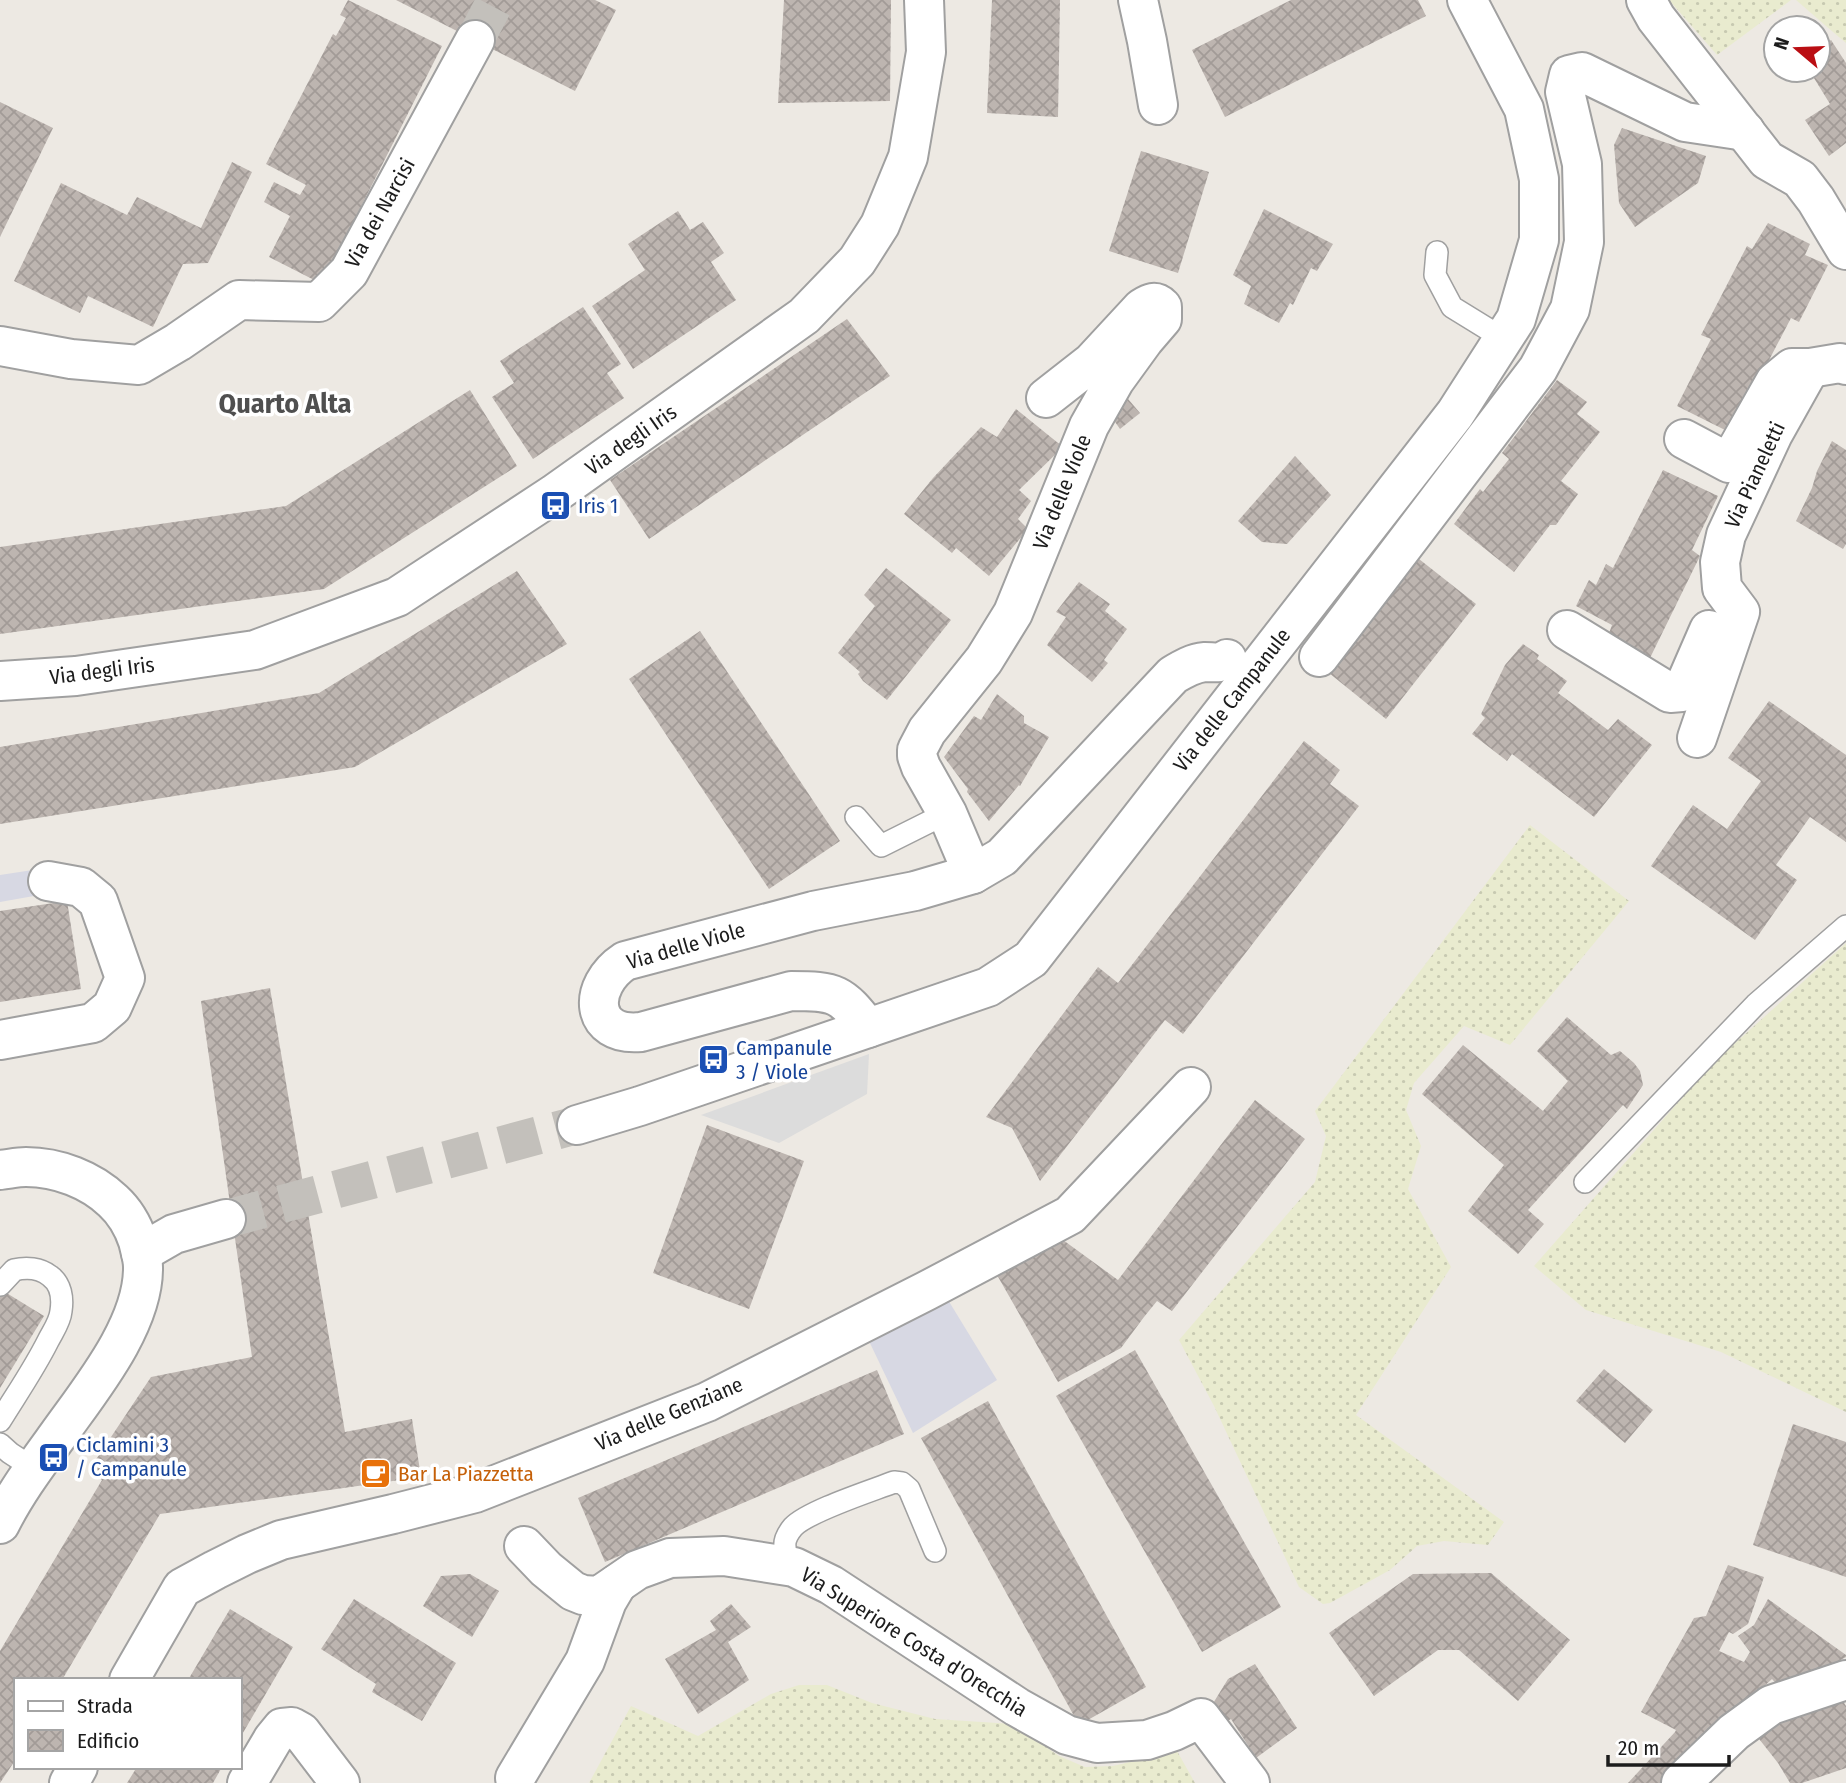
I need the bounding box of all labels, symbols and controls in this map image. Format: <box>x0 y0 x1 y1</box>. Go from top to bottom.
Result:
north arrow <box>1762 14 1832 84</box>
text: N <box>1769 34 1794 53</box>
street label: Via dei Narcisi <box>339 154 421 272</box>
district label: Quarto Alta <box>219 387 351 420</box>
street label: Via degli Iris <box>580 399 682 481</box>
street label: Via Pianeletti <box>1719 418 1791 532</box>
street label: Via delle Viole <box>1027 431 1097 553</box>
bus stop icon: Iris 1 <box>538 489 572 523</box>
place label: Iris 1 <box>578 493 618 519</box>
street label: Via delle Campanule <box>1168 623 1296 777</box>
street label: Via degli Iris <box>48 652 156 690</box>
street label: Via delle Viole <box>624 917 748 975</box>
place label: Campanule 3 / Viole <box>736 1035 832 1085</box>
bus stop icon: Campanule 3 / Viole <box>696 1043 730 1077</box>
street label: Via delle Genziane <box>591 1371 747 1457</box>
place label: Ciclamini 3 / Campanule <box>76 1432 187 1482</box>
bus stop icon: Ciclamini 3 / Campanule <box>36 1440 70 1474</box>
cafe icon: Bar La Piazzetta <box>358 1457 392 1491</box>
place label: Bar La Piazzetta <box>398 1461 534 1487</box>
street label: Via Superiore Costa d'Orecchia <box>796 1562 1032 1722</box>
legend <box>14 1678 242 1769</box>
text: Strada <box>77 1693 133 1719</box>
scale bar <box>1608 1724 1729 1768</box>
text: Edificio <box>77 1728 139 1754</box>
text: 20 m <box>1618 1735 1659 1761</box>

